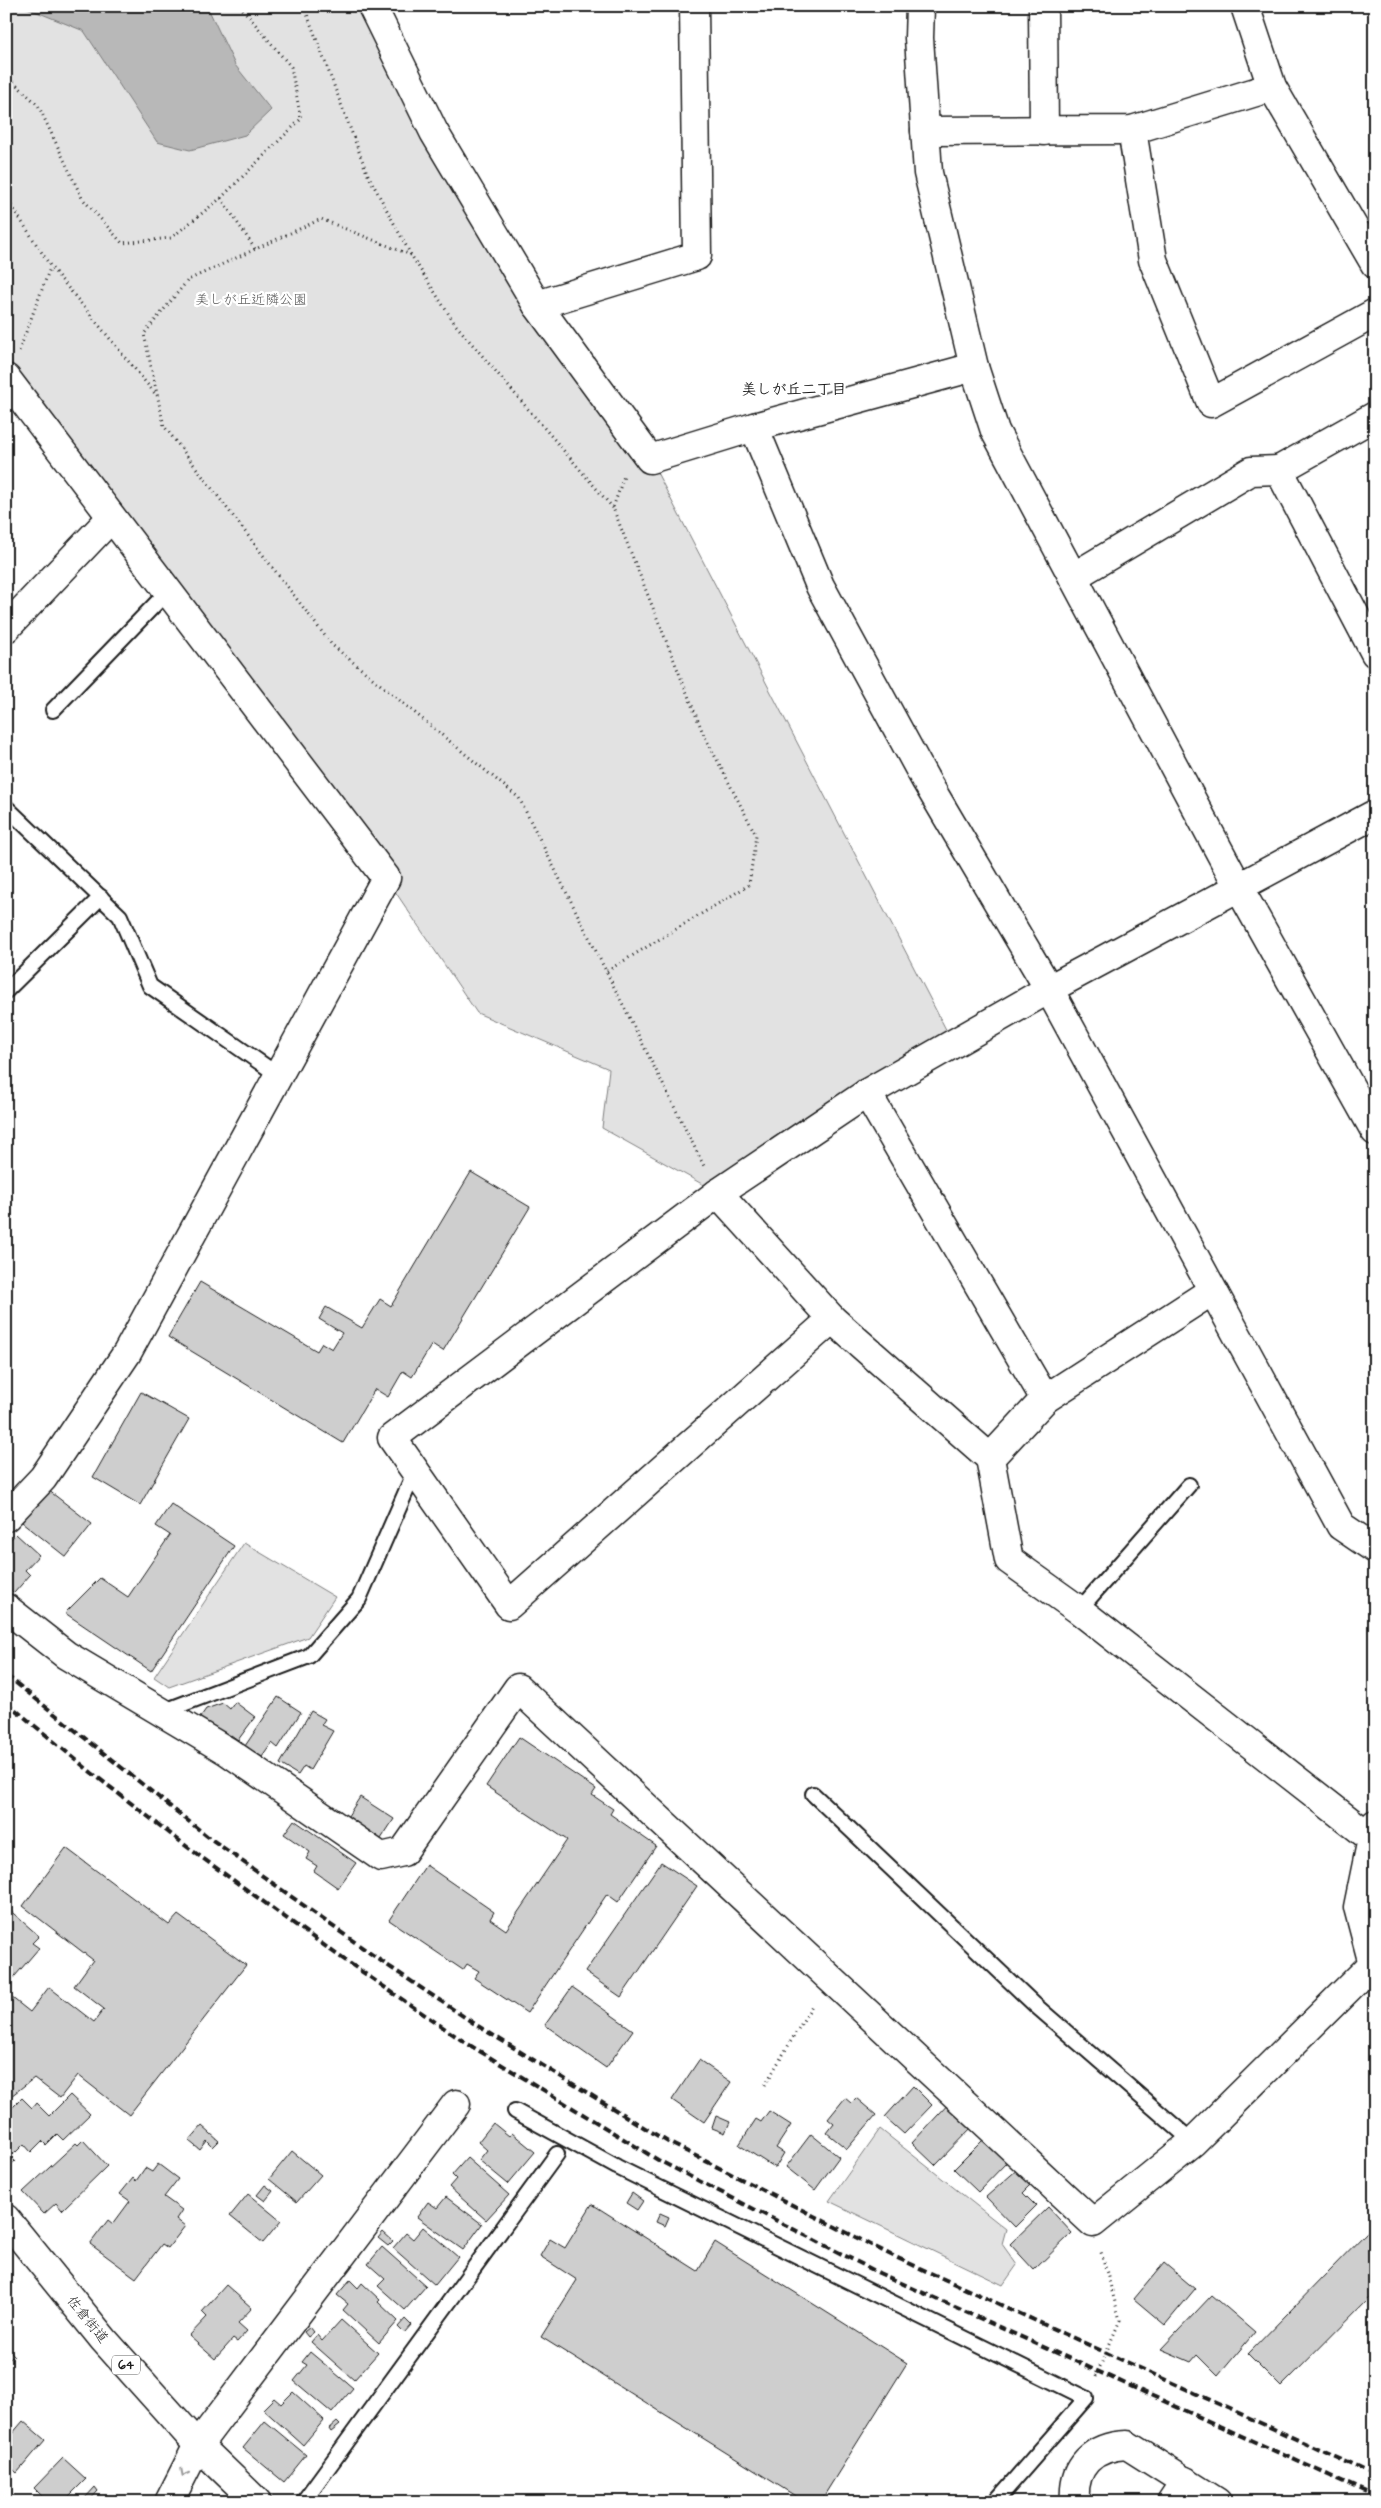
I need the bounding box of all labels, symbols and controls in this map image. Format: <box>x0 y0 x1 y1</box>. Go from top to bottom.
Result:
park label: 美しが丘近隣公園 <box>195 290 307 310</box>
district label: 美しが丘二丁目 <box>741 379 847 400</box>
street label: 佐倉街道 <box>62 2292 113 2348</box>
road number: 64 <box>112 2356 140 2374</box>
one-way arrow <box>180 2468 190 2477</box>

